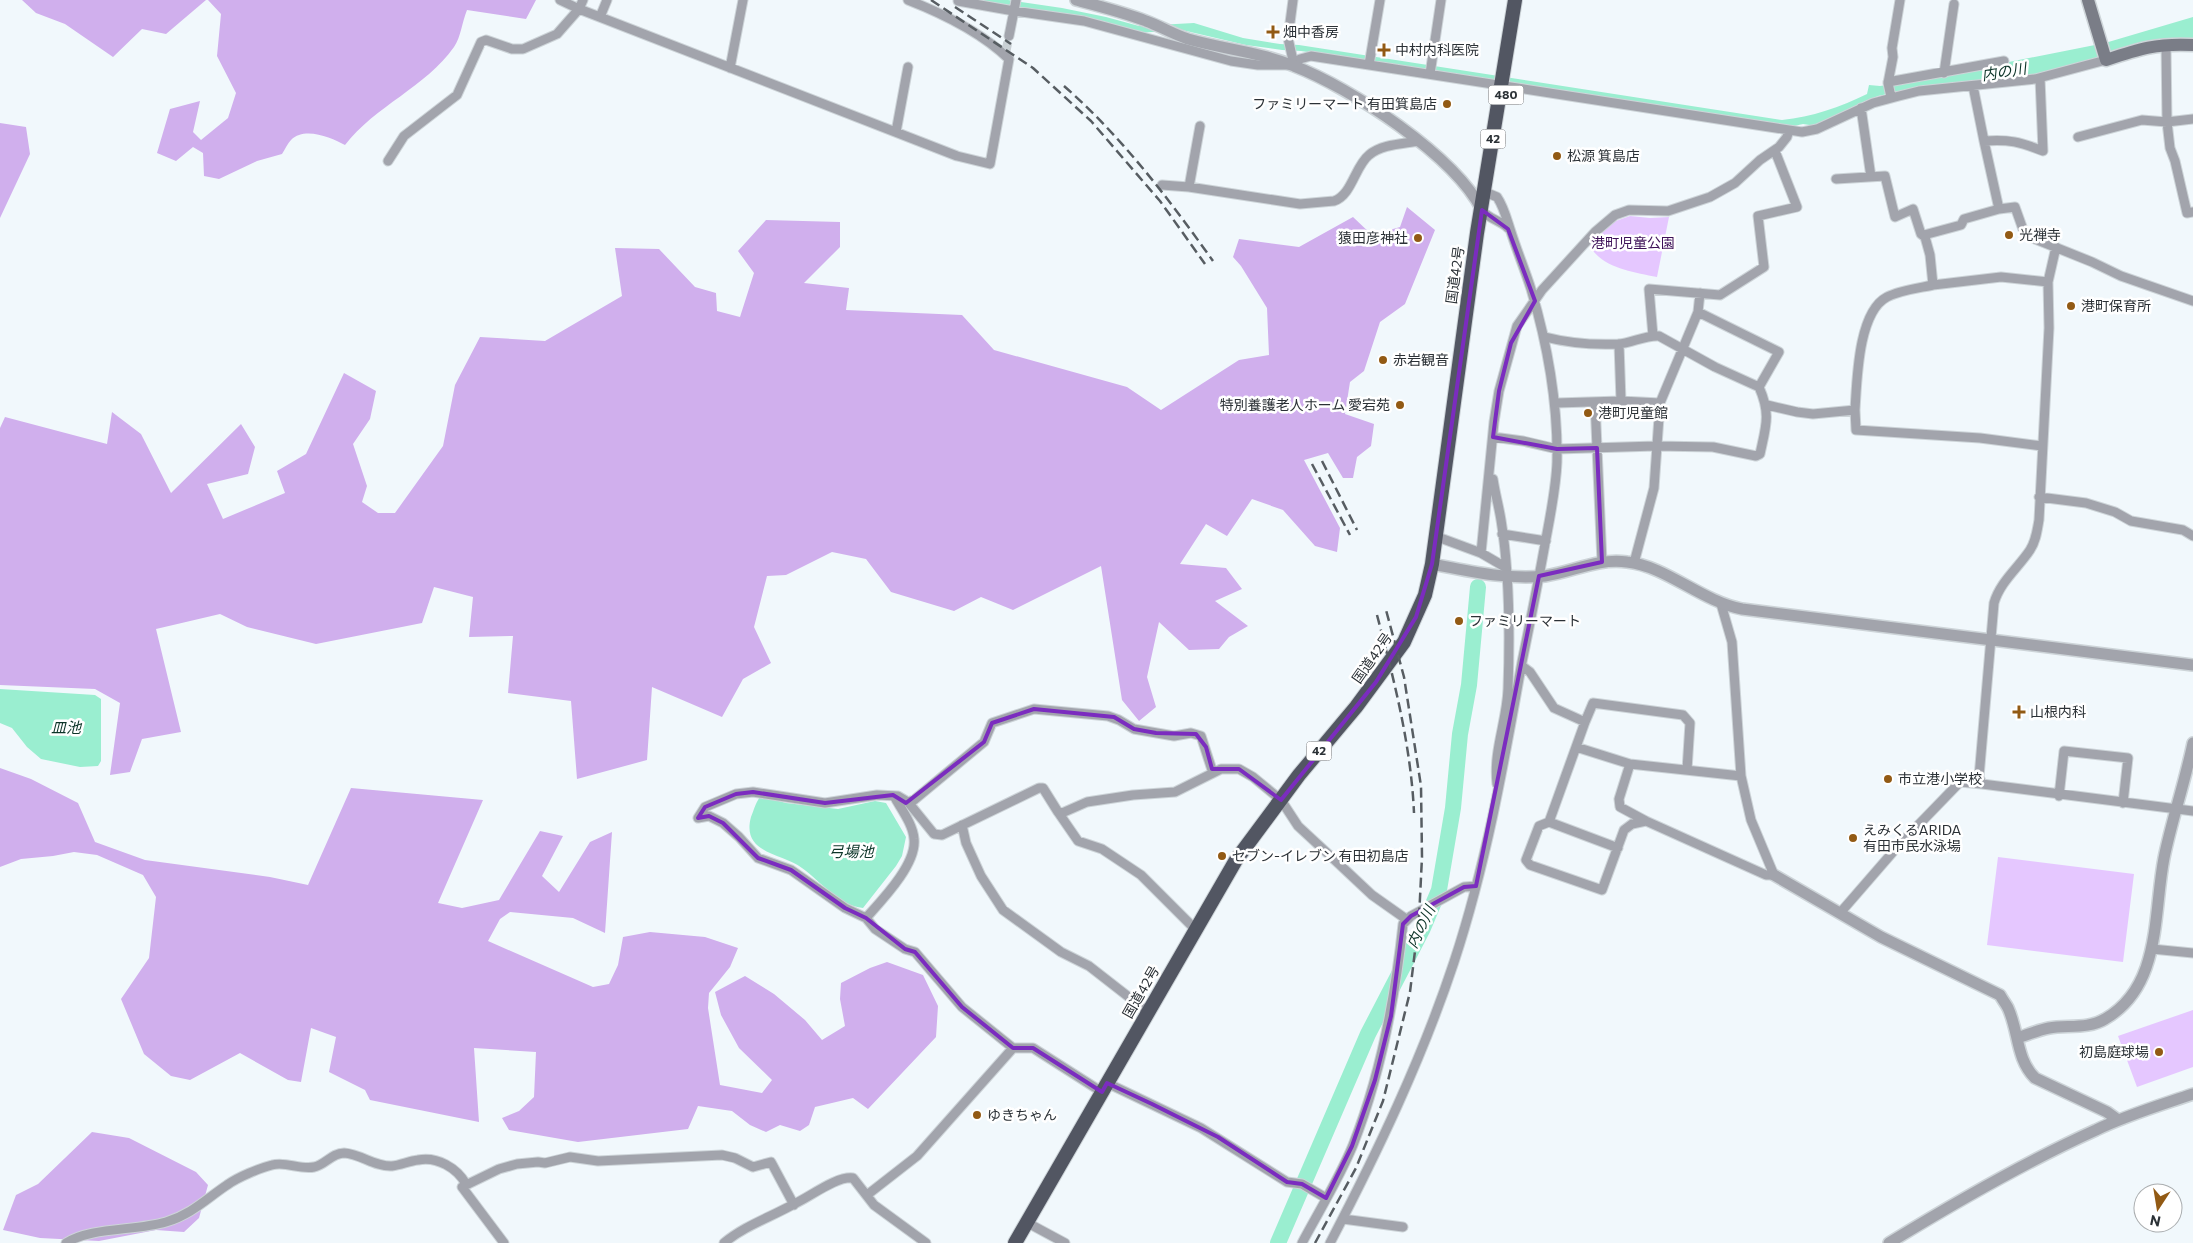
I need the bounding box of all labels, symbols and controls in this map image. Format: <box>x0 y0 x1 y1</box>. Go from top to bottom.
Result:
place label: 畑中香房 <box>1283 23 1339 40</box>
marker: 畑中香房 <box>1267 26 1279 38</box>
place label: 中村内科医院 <box>1395 41 1479 58</box>
marker: 中村内科医院 <box>1377 43 1391 57</box>
water label: 内の川 <box>1980 58 2029 83</box>
road number: 480 <box>1488 86 1524 104</box>
place label: ファミリーマート 有田箕島店 <box>1252 95 1437 112</box>
marker: ファミリーマート 有田箕島店 <box>1441 98 1453 110</box>
road number: 42 <box>1480 130 1506 148</box>
place label: 松源 箕島店 <box>1567 147 1640 164</box>
marker: 松源 箕島店 <box>1551 150 1563 162</box>
place label: 光禅寺 <box>2019 226 2061 243</box>
place label: 猿田彦神社 <box>1338 229 1408 246</box>
marker: 光禅寺 <box>2003 229 2015 241</box>
marker: 猿田彦神社 <box>1412 232 1424 244</box>
park label: 港町児童公園 <box>1591 234 1675 251</box>
street label: 国道42号 <box>1442 245 1467 305</box>
place label: 港町保育所 <box>2081 297 2151 314</box>
marker: 港町保育所 <box>2065 300 2077 312</box>
place label: 赤岩観音 <box>1393 351 1449 368</box>
marker: 赤岩観音 <box>1377 354 1389 366</box>
place label: 特別養護老人ホーム 愛宕苑 <box>1220 396 1390 413</box>
marker: 特別養護老人ホーム 愛宕苑 <box>1394 399 1406 411</box>
place label: 港町児童館 <box>1598 404 1668 421</box>
marker: 港町児童館 <box>1582 407 1594 419</box>
place label: ファミリーマート <box>1469 612 1581 629</box>
marker: ファミリーマート <box>1453 615 1465 627</box>
street label: 国道42号 <box>1348 629 1395 686</box>
place label: 山根内科 <box>2030 703 2086 720</box>
marker: 山根内科 <box>2012 705 2026 719</box>
water label: 皿池 <box>51 718 83 736</box>
road number: 42 <box>1306 741 1332 760</box>
place label: 市立港小学校 <box>1898 770 1982 787</box>
marker: 市立港小学校 <box>1882 773 1894 785</box>
place label: えみくるARIDA 有田市民水泳場 <box>1863 821 1962 854</box>
marker: えみくるARIDA 有田市民水泳場 <box>1847 832 1859 844</box>
water label: 弓場池 <box>828 842 875 860</box>
place label: セブン-イレブン 有田初島店 <box>1232 847 1409 864</box>
marker: セブン-イレブン 有田初島店 <box>1216 850 1228 862</box>
water label: 内の川 <box>1402 901 1439 951</box>
street label: 国道42号 <box>1119 962 1162 1021</box>
place label: 初島庭球場 <box>2079 1043 2149 1060</box>
marker: 初島庭球場 <box>2153 1046 2165 1058</box>
place label: ゆきちゃん <box>987 1106 1057 1123</box>
marker: ゆきちゃん <box>971 1109 983 1121</box>
north arrow <box>2133 1183 2183 1233</box>
text: N <box>2148 1212 2162 1231</box>

